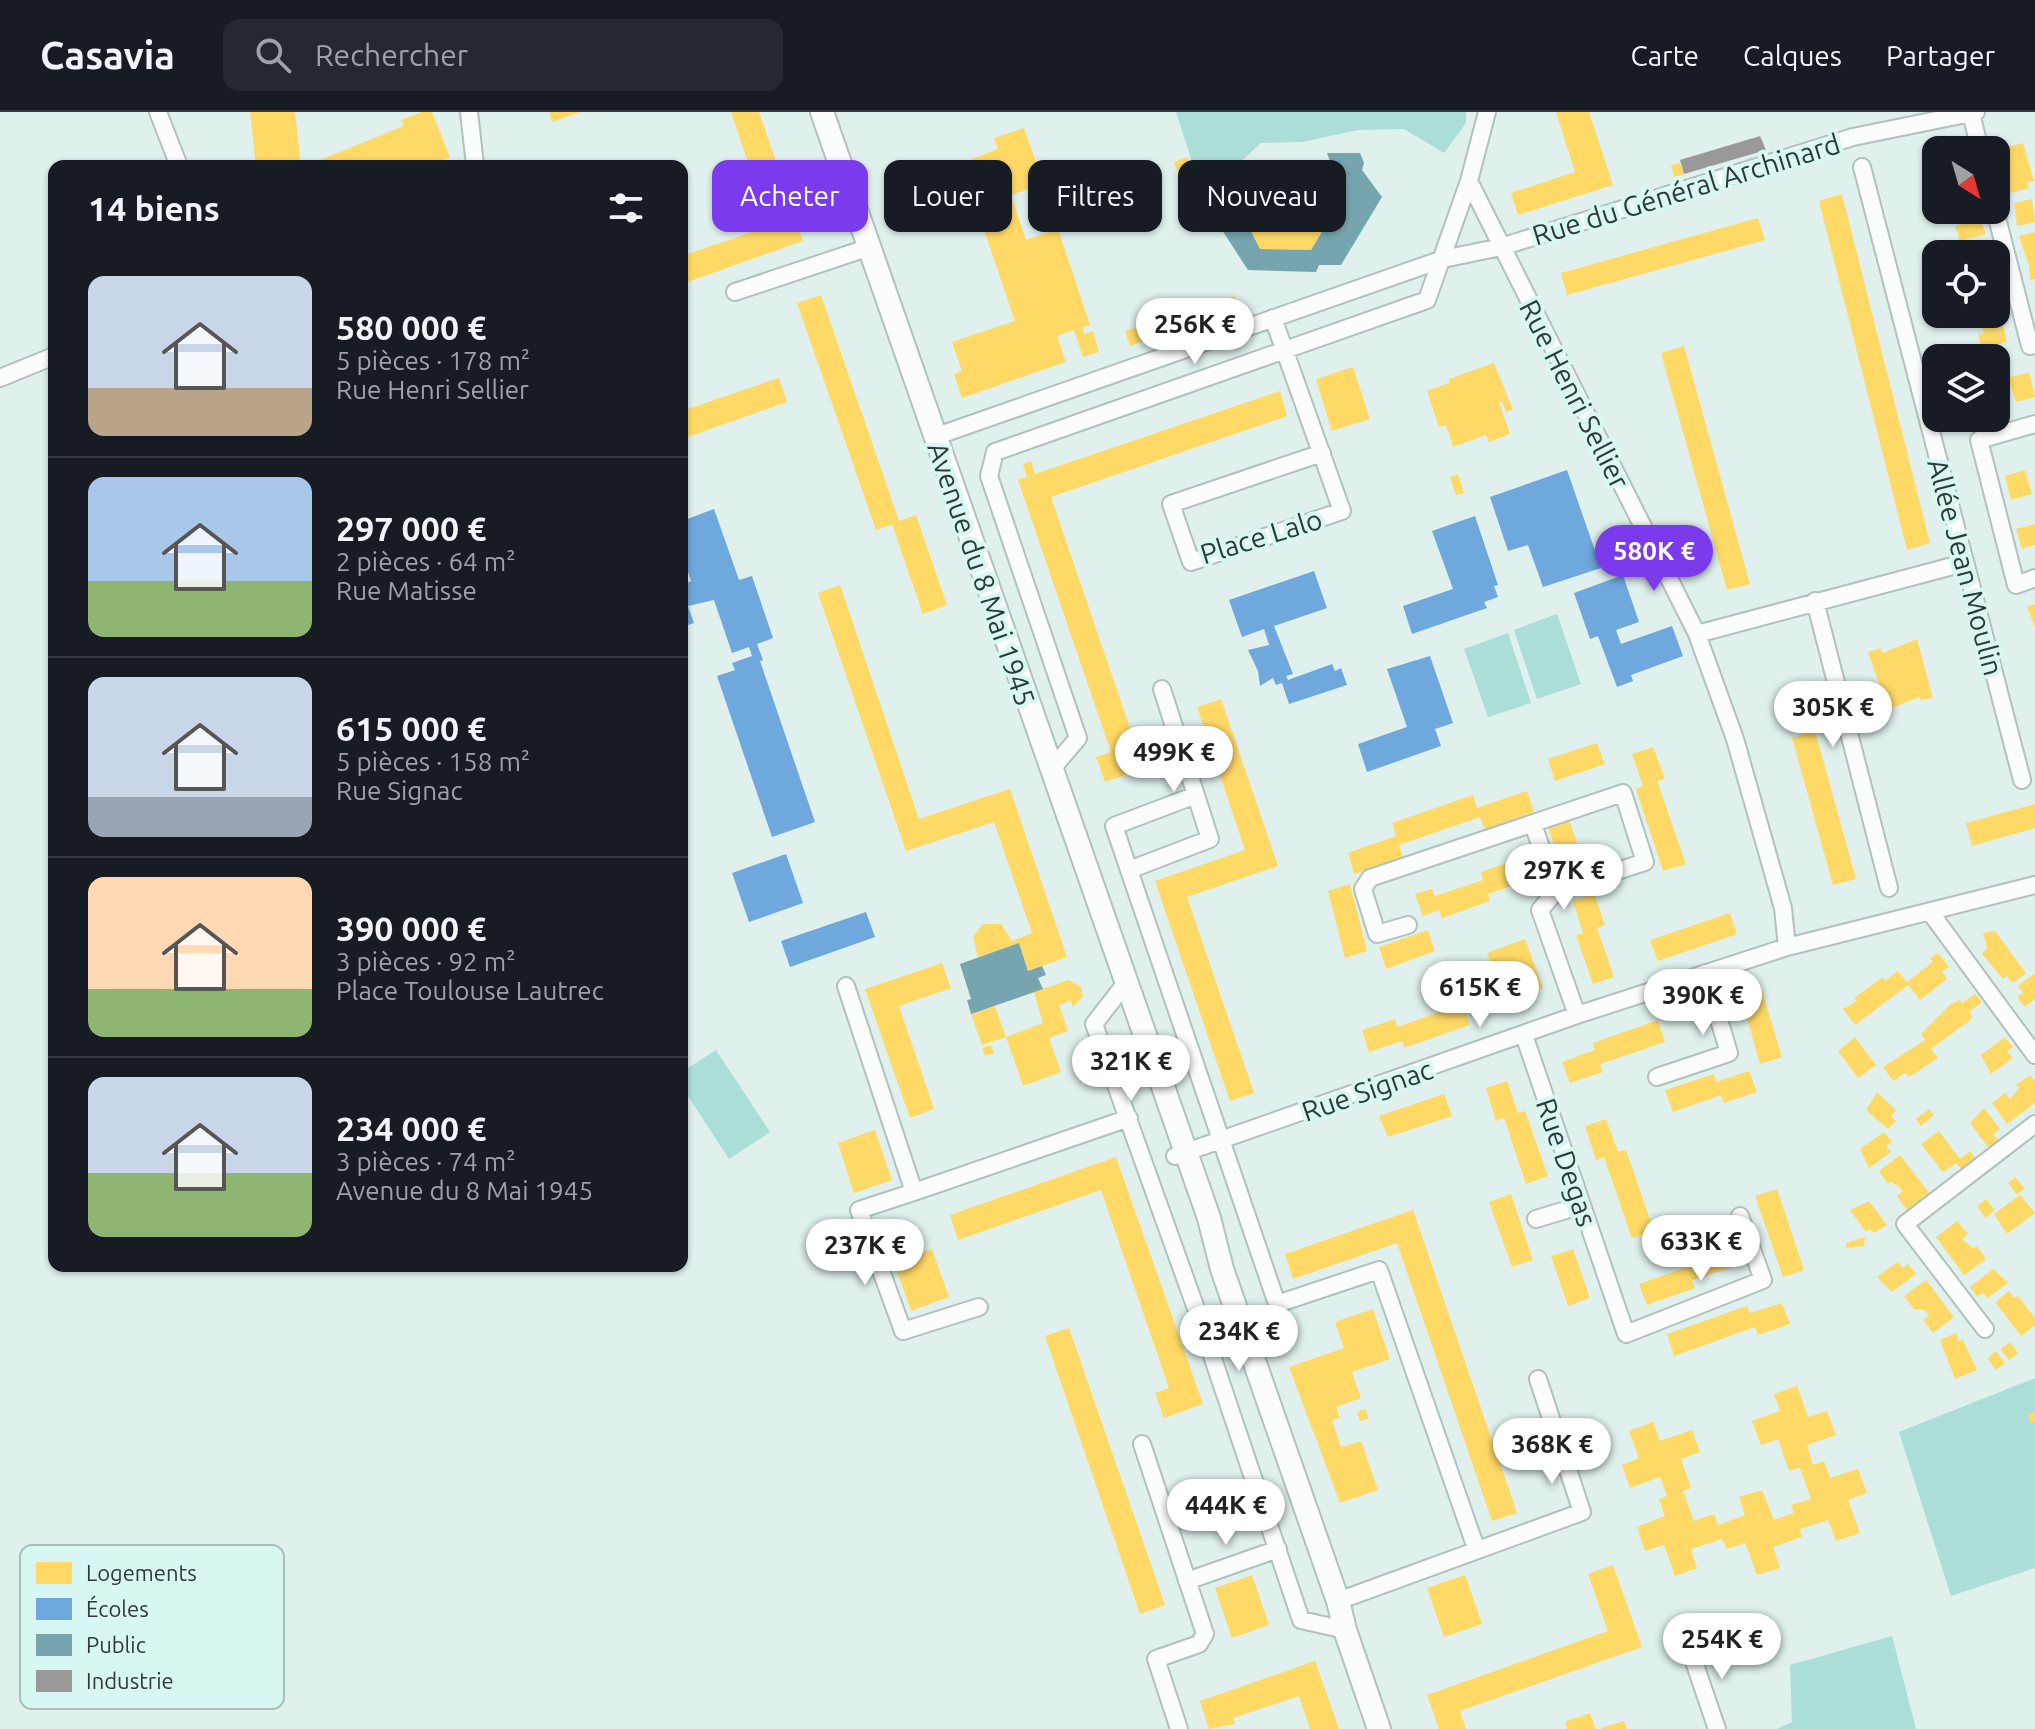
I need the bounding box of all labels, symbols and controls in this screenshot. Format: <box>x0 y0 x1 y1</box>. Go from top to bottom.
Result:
search box <box>223 19 783 91</box>
icon: search <box>251 33 295 77</box>
text: Casavia <box>40 34 175 76</box>
text: Rechercher <box>315 38 468 72</box>
text: Carte <box>1630 40 1699 71</box>
text: Calques <box>1743 40 1842 71</box>
text: Partager <box>1886 40 1995 71</box>
street label: Rue du Général Archinard <box>1528 127 1844 251</box>
north arrow <box>1922 136 2010 224</box>
map controls <box>1922 136 2010 432</box>
chip: Acheter <box>712 160 868 232</box>
chip: Louer <box>884 160 1012 232</box>
chip: Filtres <box>1028 160 1162 232</box>
chip: Nouveau <box>1178 160 1346 232</box>
icon: filters <box>604 186 648 230</box>
text: 14 biens <box>88 189 220 227</box>
button: locate <box>1922 240 2010 328</box>
street label: Rue Henri Sellier <box>1514 294 1636 494</box>
pin: 256K € <box>1130 298 1260 366</box>
icon: home <box>152 308 248 404</box>
text: 580 000 € <box>336 308 486 346</box>
text: 256K € <box>1154 309 1236 338</box>
button: layers <box>1922 344 2010 432</box>
text: 5 pièces · 178 m² <box>336 346 530 375</box>
text: Rue Henri Sellier <box>336 375 529 404</box>
street label: Avenue du 8 Mai 1945 <box>922 438 1042 710</box>
street label: Allée Jean Moulin <box>1922 455 2010 679</box>
street label: Place Lalo <box>1196 503 1326 569</box>
icon: home <box>152 509 248 605</box>
text: 297 000 € <box>336 509 486 547</box>
pin: 580K € <box>1589 525 1719 593</box>
text: 580K € <box>1613 536 1695 565</box>
text: 2 pièces · 64 m² <box>336 547 516 576</box>
text: Rue Matisse <box>336 576 477 605</box>
pin: 305K € <box>1768 681 1898 749</box>
text: 305K € <box>1792 692 1874 721</box>
icon: home <box>152 709 248 805</box>
text: 615 000 € <box>336 709 486 747</box>
pin: 499K € <box>1109 726 1239 794</box>
text: 499K € <box>1133 737 1215 766</box>
text: 5 pièces · 158 m² <box>336 747 530 776</box>
text: Rue Signac <box>336 776 463 805</box>
pin: 297K € <box>1499 844 1629 912</box>
text: 297K € <box>1523 855 1605 884</box>
icon: home <box>152 909 248 1005</box>
text: 390 000 € <box>336 909 486 947</box>
text: 3 pièces · 92 m² <box>336 947 516 976</box>
pin: 615K € <box>1415 961 1545 1029</box>
pin: 390K € <box>1638 969 1768 1037</box>
text: 615K € <box>1439 972 1521 1001</box>
text: Place Toulouse Lautrec <box>336 976 604 1005</box>
text: 390K € <box>1662 980 1744 1009</box>
pin: 321K € <box>1066 1035 1196 1103</box>
text: 321K € <box>1090 1046 1172 1075</box>
street label: Rue Signac <box>1298 1053 1436 1127</box>
street label: Rue Degas <box>1531 1094 1603 1230</box>
icon: home <box>152 1109 248 1205</box>
text: 234 000 € <box>336 1109 486 1147</box>
text: 3 pièces · 74 m² <box>336 1147 516 1176</box>
text: Avenue du 8 Mai 1945 <box>336 1176 593 1205</box>
pin: 633K € <box>1636 1215 1766 1283</box>
pin: 237K € <box>800 1219 930 1287</box>
text: 633K € <box>1660 1226 1742 1255</box>
text: 237K € <box>824 1230 906 1259</box>
pin: 234K € <box>1174 1305 1304 1373</box>
text: 234K € <box>1198 1316 1280 1345</box>
pin: 368K € <box>1487 1418 1617 1486</box>
text: 368K € <box>1511 1429 1593 1458</box>
pin: 444K € <box>1161 1479 1291 1547</box>
text: 444K € <box>1185 1490 1267 1519</box>
legend <box>20 1545 284 1709</box>
text: Logements <box>86 1560 197 1585</box>
text: Écoles <box>86 1595 149 1621</box>
pin: 254K € <box>1657 1613 1787 1681</box>
text: 254K € <box>1681 1624 1763 1653</box>
text: Public <box>86 1632 146 1657</box>
text: Industrie <box>86 1668 174 1693</box>

